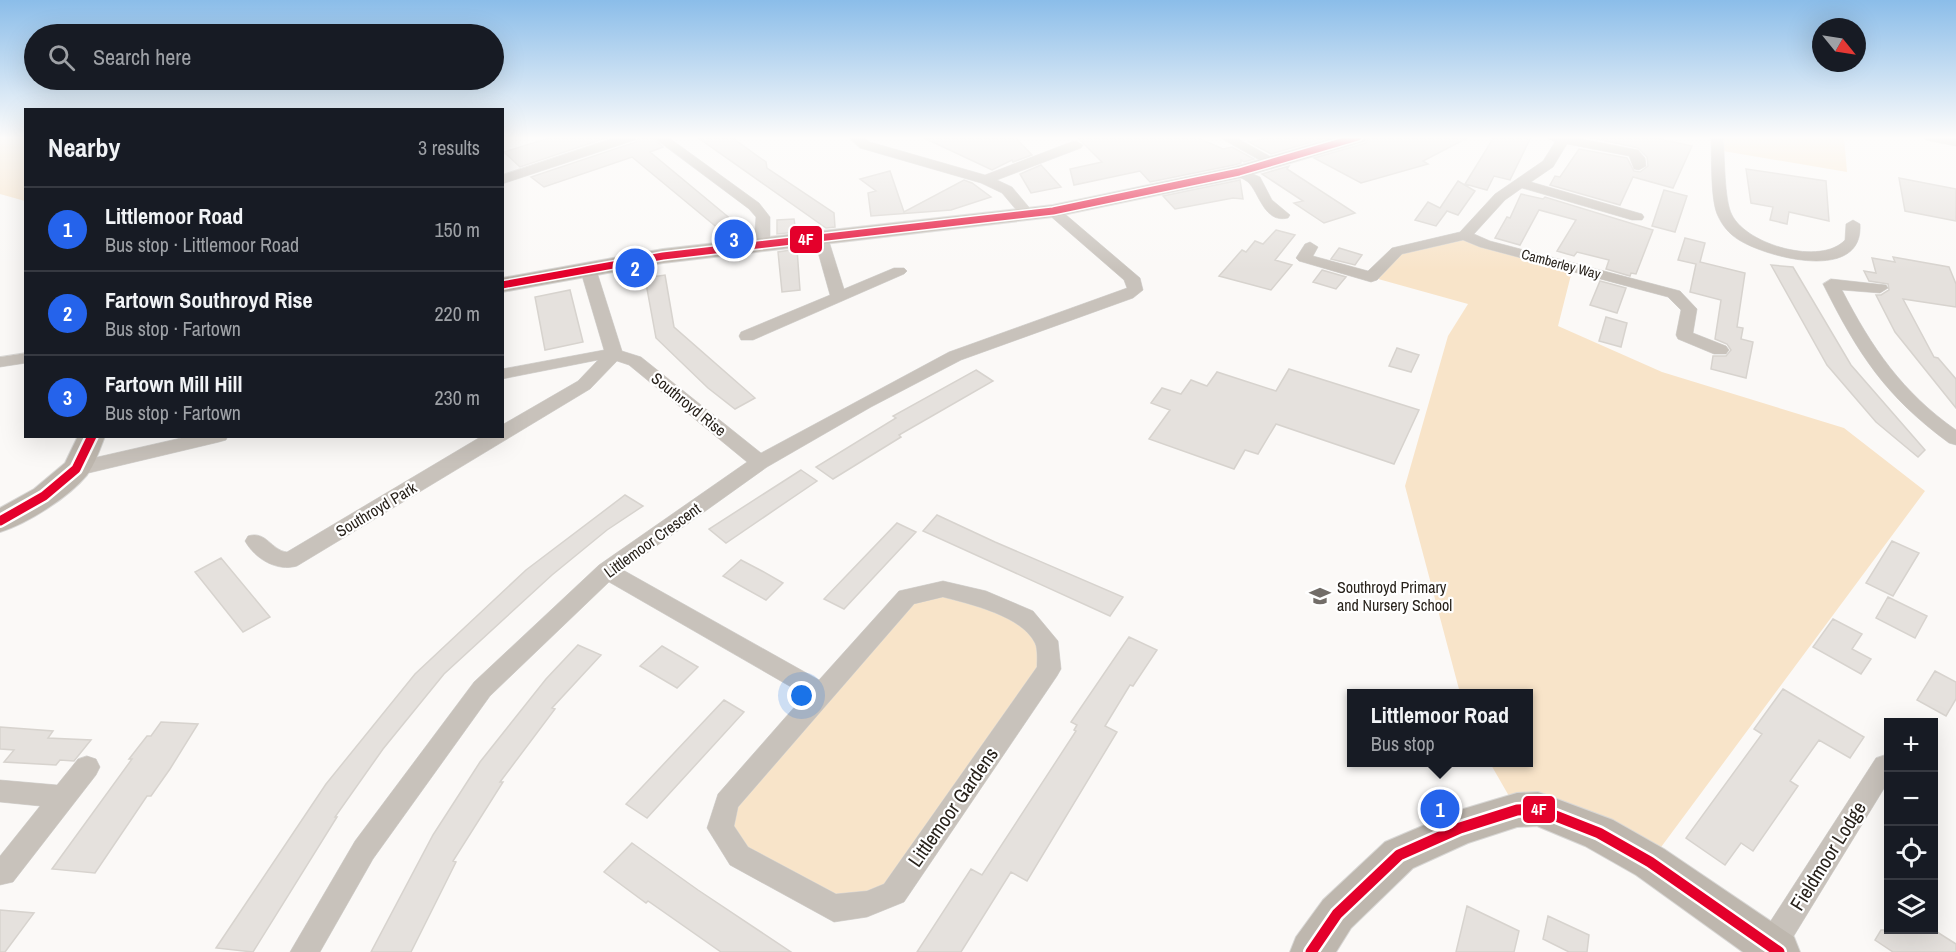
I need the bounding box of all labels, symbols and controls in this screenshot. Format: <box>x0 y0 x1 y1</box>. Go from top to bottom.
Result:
north arrow <box>1812 18 1866 72</box>
search box <box>24 24 504 90</box>
icon: search <box>45 41 78 74</box>
text: Search here <box>93 42 191 72</box>
text: Nearby <box>48 130 120 165</box>
text: 3 results <box>418 134 480 161</box>
text: Littlemoor Road <box>105 201 243 231</box>
text: 1 <box>63 216 72 243</box>
text: 150 m <box>434 216 480 243</box>
pin: 3 <box>714 216 754 262</box>
line badge: 4F <box>789 225 823 254</box>
text: 4F <box>798 228 814 250</box>
text: Bus stop · Littlemoor Road <box>105 231 299 258</box>
street label: Camberley Way <box>1519 245 1603 283</box>
pin: 2 <box>616 246 654 290</box>
text: Fartown Southroyd Rise <box>105 285 313 315</box>
text: 2 <box>63 300 72 327</box>
text: 220 m <box>434 300 480 327</box>
text: Bus stop · Fartown <box>105 315 241 342</box>
street label: Southroyd Rise <box>647 367 731 441</box>
text: Fartown Mill Hill <box>105 369 242 399</box>
text: 3 <box>63 384 72 411</box>
text: 230 m <box>434 384 480 411</box>
text: Bus stop · Fartown <box>105 399 241 426</box>
street label: Southroyd Park <box>332 476 421 542</box>
street label: Littlemoor Crescent <box>599 497 705 583</box>
place label: Southroyd Primary and Nursery School <box>1337 576 1452 616</box>
school or university icon: Southroyd Primary and Nursery School <box>1308 584 1332 608</box>
your location <box>787 681 816 710</box>
popup <box>1347 689 1533 767</box>
text: Littlemoor Road <box>1371 700 1509 730</box>
map controls <box>1884 718 1938 934</box>
button: + <box>1884 718 1938 772</box>
text: Bus stop <box>1371 730 1435 757</box>
street label: Littlemoor Gardens <box>901 741 1004 872</box>
button: − <box>1884 772 1938 826</box>
pin: 1 <box>1420 786 1460 832</box>
line badge: 4F <box>1522 795 1556 824</box>
street label: Fieldmoor Lodge <box>1783 796 1872 915</box>
text: 4F <box>1531 798 1547 820</box>
button: locate <box>1884 826 1938 880</box>
button: layers <box>1884 880 1938 934</box>

